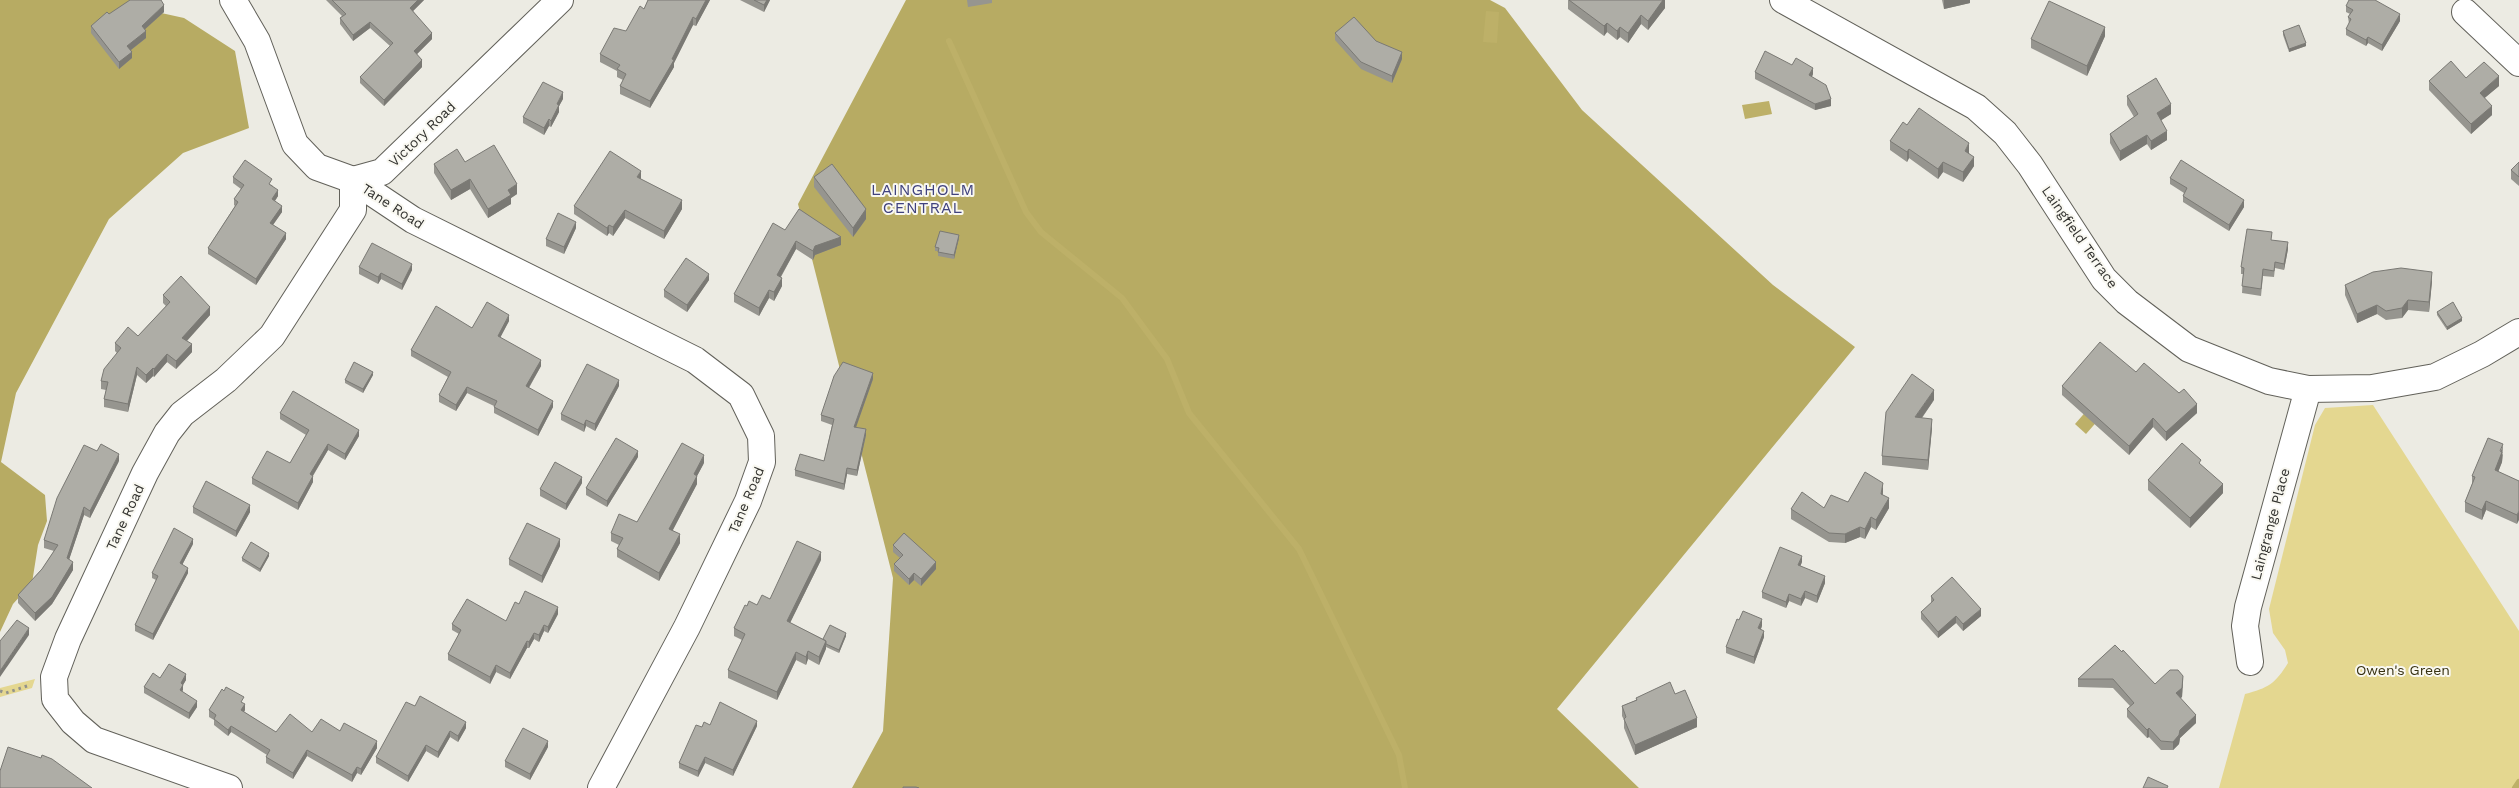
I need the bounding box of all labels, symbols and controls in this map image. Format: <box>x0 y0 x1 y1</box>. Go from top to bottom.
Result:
street label: Victory Road <box>385 98 459 170</box>
street label: Tane Road <box>359 180 427 232</box>
district label: LAINGHOLM CENTRAL <box>871 180 975 217</box>
street label: Laingfield Terrace <box>2039 183 2121 291</box>
street label: Tane Road <box>725 464 767 536</box>
street label: Laingrange Place <box>2247 466 2293 582</box>
street label: Tane Road <box>103 482 147 552</box>
park label: Owen's Green <box>2356 662 2450 678</box>

